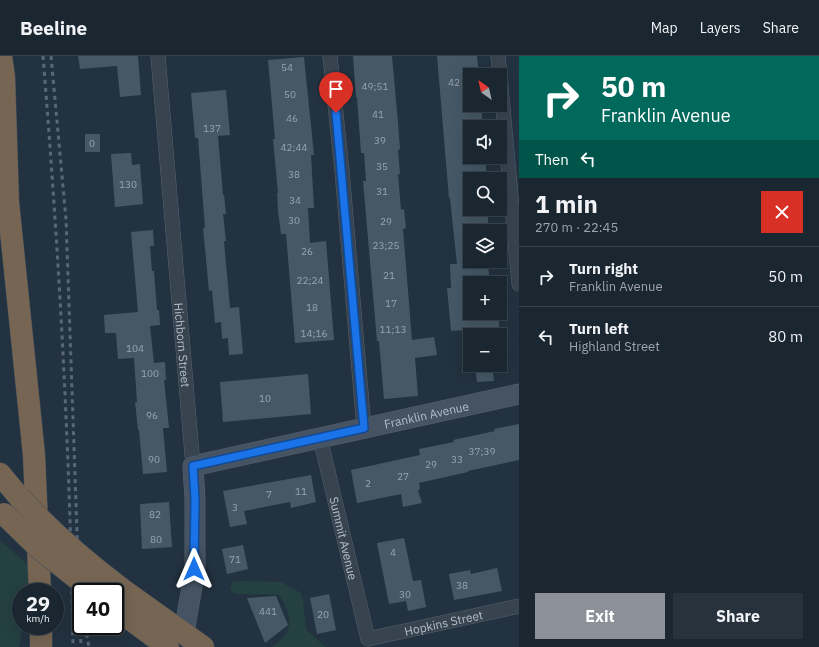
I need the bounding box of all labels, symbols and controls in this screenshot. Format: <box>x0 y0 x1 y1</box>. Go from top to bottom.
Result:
text: Beeline <box>20 16 87 40</box>
text: Map <box>651 19 678 37</box>
text: Layers <box>700 19 741 37</box>
text: Share <box>763 19 799 37</box>
house number: 54 <box>281 61 293 74</box>
north arrow <box>463 68 507 112</box>
map controls <box>463 68 507 372</box>
text: 50 m <box>601 68 666 105</box>
pin <box>319 72 353 113</box>
icon: right <box>535 72 587 124</box>
house number: 42 <box>448 76 460 89</box>
icon: arrive <box>325 78 347 100</box>
house number: 49;51 <box>362 80 388 93</box>
house number: 50 <box>284 88 296 101</box>
text: Franklin Avenue <box>601 104 731 127</box>
house number: 41 <box>372 108 384 121</box>
house number: 46 <box>286 112 298 125</box>
button: sound <box>463 120 507 164</box>
house number: 137 <box>203 122 221 135</box>
house number: 39 <box>374 134 386 147</box>
house number: 0 <box>89 137 95 150</box>
house number: 42;44 <box>281 141 307 154</box>
icon: left <box>577 148 599 170</box>
text: Then <box>535 150 569 169</box>
house number: 35 <box>376 160 388 173</box>
house number: 38 <box>288 168 300 181</box>
button: search <box>463 172 507 216</box>
house number: 130 <box>119 178 137 191</box>
house number: 31 <box>376 185 388 198</box>
text: 1 min <box>535 188 598 220</box>
button: close <box>761 191 803 233</box>
house number: 34 <box>289 194 301 207</box>
house number: 30 <box>288 214 300 227</box>
house number: 29 <box>380 215 392 228</box>
text: 270 m · 22:45 <box>535 219 618 236</box>
button: layers <box>463 224 507 268</box>
house number: 23;25 <box>373 239 399 252</box>
house number: 26 <box>301 245 313 258</box>
text: Turn right <box>569 259 638 278</box>
icon: right <box>535 266 557 288</box>
text: 50 m <box>768 267 803 286</box>
house number: 21 <box>383 269 395 282</box>
house number: 22;24 <box>297 274 323 287</box>
button: + <box>463 276 507 320</box>
text: Franklin Avenue <box>569 278 663 295</box>
house number: 17 <box>385 297 397 310</box>
house number: 18 <box>306 301 318 314</box>
street label: Hichborn Street <box>172 302 194 388</box>
text: Turn left <box>569 319 629 338</box>
house number: 11;13 <box>380 323 406 336</box>
icon: left <box>535 326 557 348</box>
house number: 14;16 <box>301 327 327 340</box>
text: 80 m <box>768 327 803 346</box>
button: − <box>463 328 507 372</box>
text: Highland Street <box>569 338 660 355</box>
house number: 104 <box>126 342 144 355</box>
house number: 100 <box>141 367 159 380</box>
house number: 10 <box>259 392 271 405</box>
street label: Franklin Avenue <box>383 398 471 431</box>
house number: 96 <box>146 409 158 422</box>
house number: 37;39 <box>469 445 495 458</box>
house number: 90 <box>148 453 160 466</box>
house number: 33 <box>451 453 463 466</box>
house number: 29 <box>425 458 437 471</box>
house number: 27 <box>397 470 409 483</box>
house number: 2 <box>365 477 371 490</box>
house number: 11 <box>295 485 307 498</box>
house number: 7 <box>266 488 272 501</box>
street label: Summit Avenue <box>327 495 361 582</box>
house number: 3 <box>232 501 238 514</box>
house number: 82 <box>149 508 161 521</box>
house number: 80 <box>150 533 162 546</box>
house number: 4 <box>390 546 396 559</box>
position arrow <box>173 548 215 590</box>
house number: 71 <box>229 553 241 566</box>
house number: 38 <box>456 579 468 592</box>
speed limit sign: 40 <box>72 583 124 635</box>
house number: 30 <box>399 588 411 601</box>
text: 29 <box>26 590 50 617</box>
button: Exit <box>535 593 665 639</box>
button: Share <box>673 593 803 639</box>
house number: 441 <box>259 605 277 618</box>
street label: Hopkins Street <box>403 607 484 638</box>
house number: 20 <box>317 608 329 621</box>
text: km/h <box>26 612 50 625</box>

